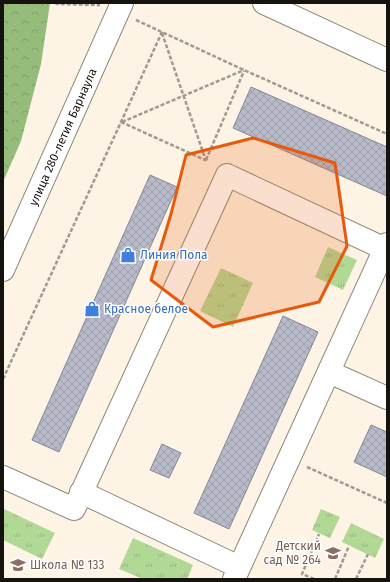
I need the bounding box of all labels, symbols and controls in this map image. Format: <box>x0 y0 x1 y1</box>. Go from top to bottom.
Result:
street label: улица 280-летия Барнаула <box>26 66 100 208</box>
shop icon: Линия Пола <box>119 246 137 264</box>
place label: Линия Пола <box>140 248 208 262</box>
shop icon: Красное белое <box>83 300 101 318</box>
place label: Красное белое <box>104 302 188 316</box>
place label: Детский сад № 264 <box>264 539 322 567</box>
school or university icon: Детский сад № 264 <box>324 544 342 562</box>
school or university icon: Школа № 133 <box>9 556 27 574</box>
place label: Школа № 133 <box>30 558 105 572</box>

